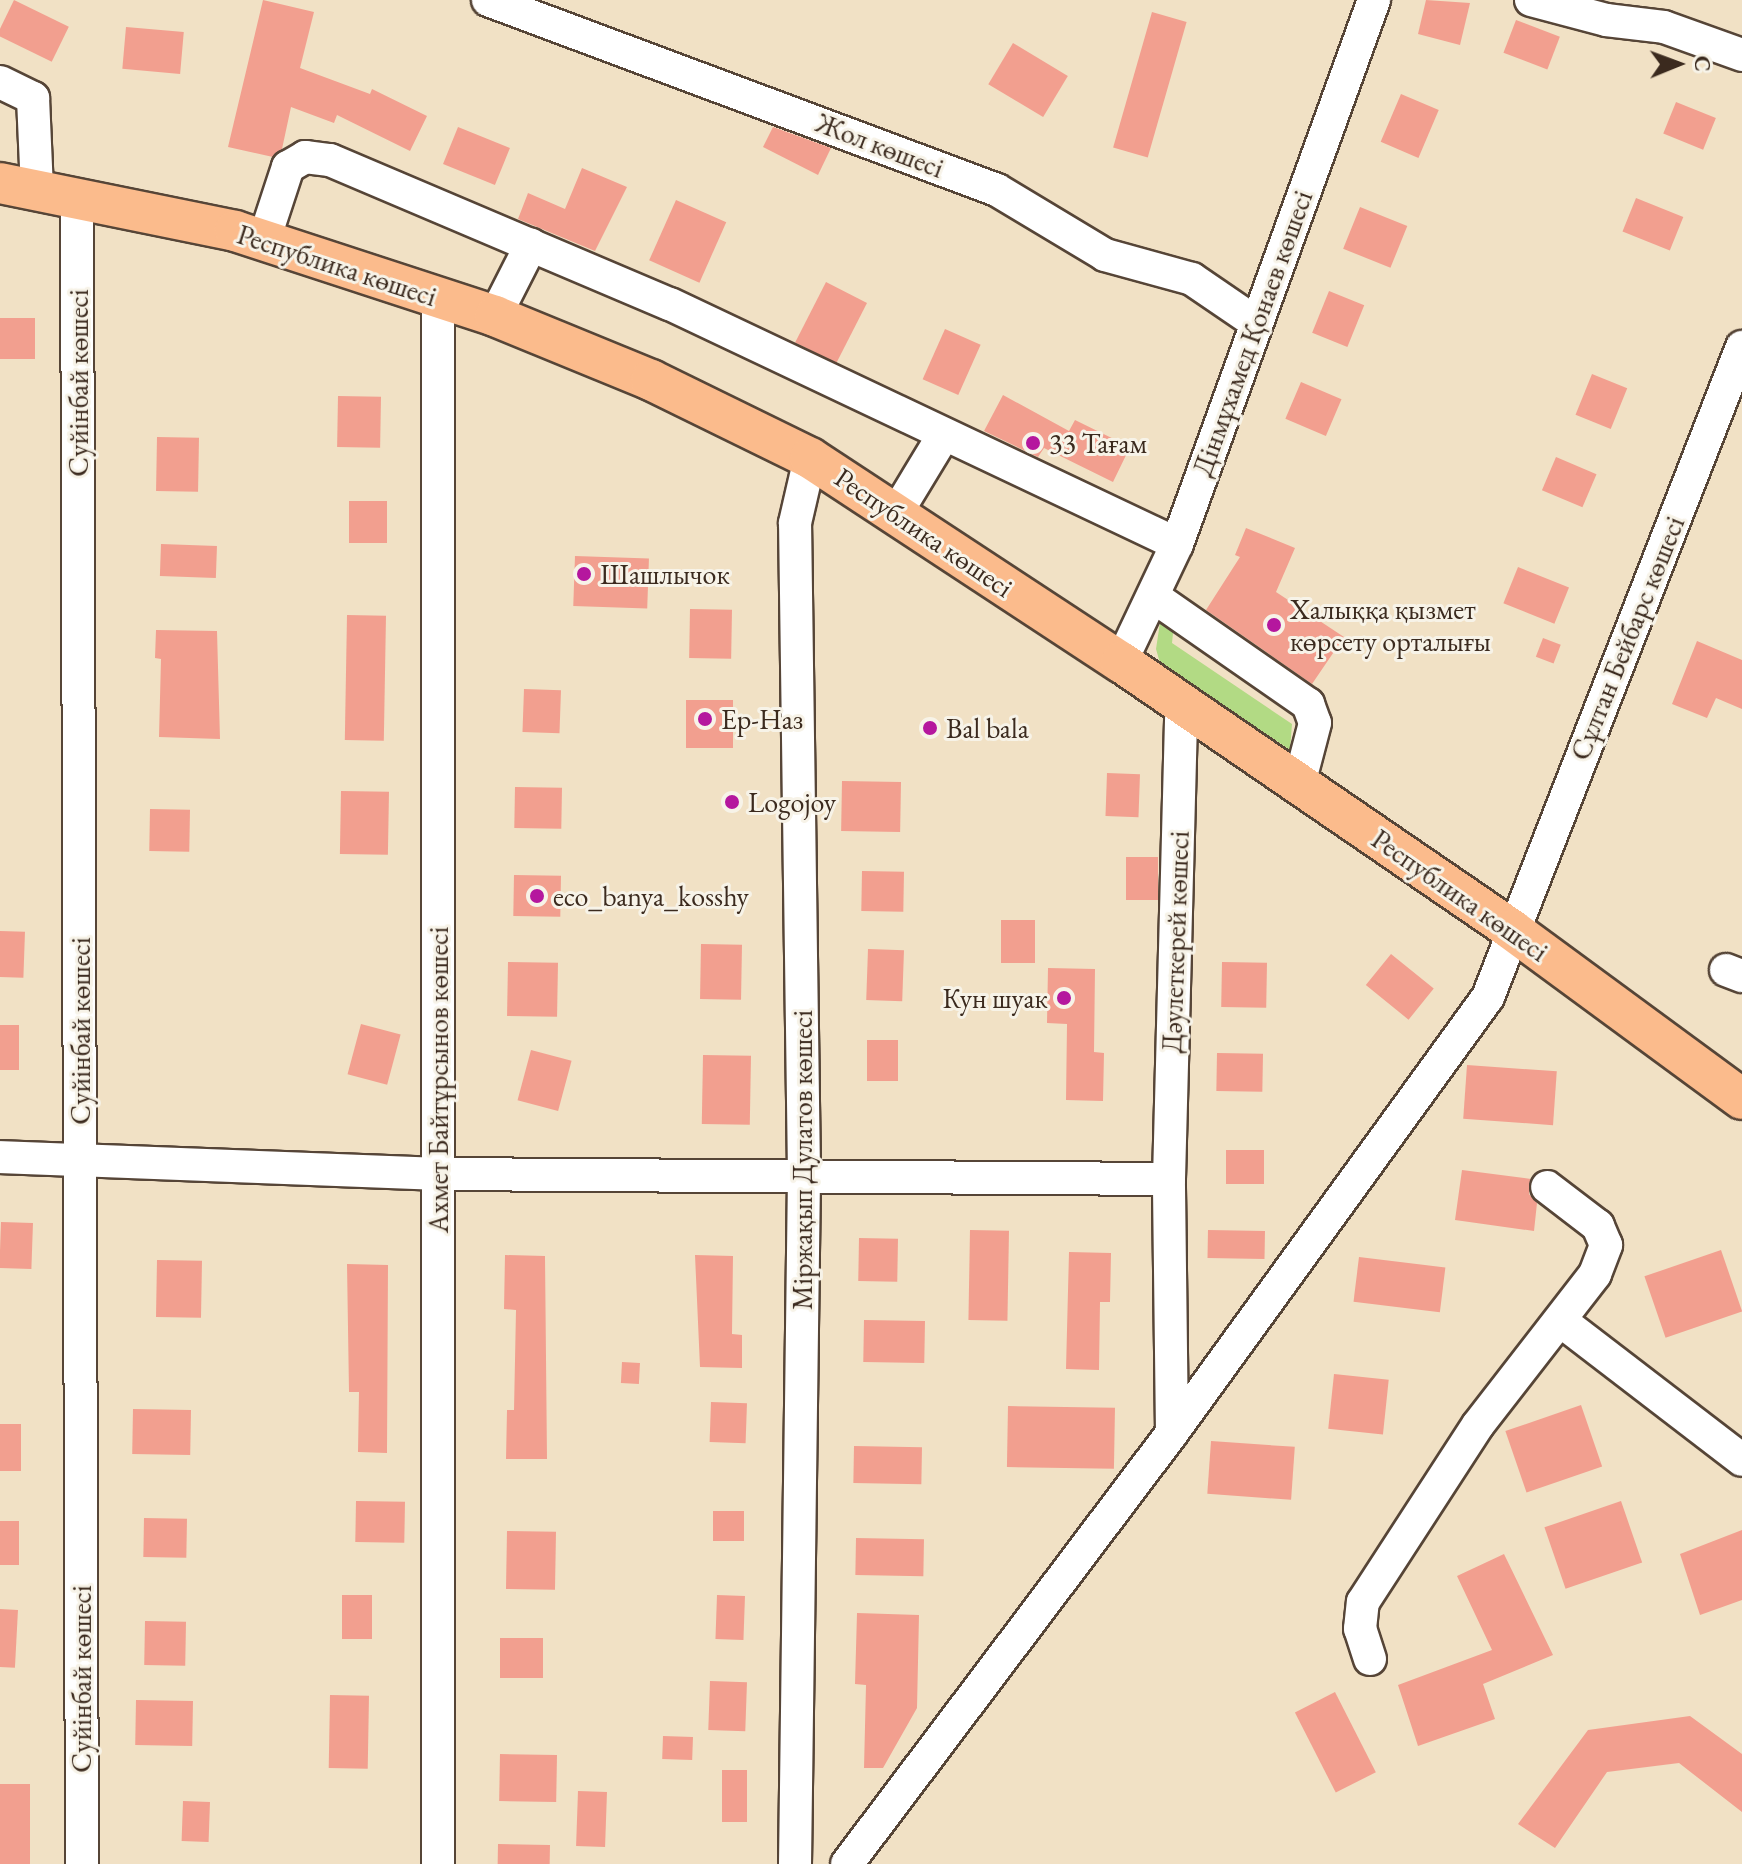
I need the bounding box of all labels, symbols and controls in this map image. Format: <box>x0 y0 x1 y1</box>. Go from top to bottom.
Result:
north arrow <box>1638 24 1718 104</box>
text: С <box>1688 56 1717 72</box>
street label: Жол көшесі <box>811 105 949 185</box>
street label: Дінмұхамед Қонаев көшесі <box>1185 186 1319 480</box>
street label: Республика көшесі <box>233 217 441 313</box>
street label: Суйінбай көшесі <box>61 289 95 477</box>
place label: 33 Тағам <box>1049 426 1147 460</box>
marker: 33 Тағам <box>1024 434 1042 452</box>
street label: Республика көшесі <box>829 460 1019 604</box>
street label: Сұлтан Бейбарс көшесі <box>1563 511 1691 765</box>
place label: Шашлычок <box>600 557 730 591</box>
marker: Шашлычок <box>575 565 593 583</box>
place label: Халыққа қызмет көрсету орталығы <box>1290 592 1491 658</box>
marker: Халыққа қызмет көрсету орталығы <box>1265 616 1283 634</box>
place label: Ер-Наз <box>721 702 803 736</box>
marker: Ер-Наз <box>696 710 714 728</box>
place label: Bal bala <box>946 711 1029 745</box>
marker: Bal bala <box>921 719 939 737</box>
place label: Logojoy <box>748 785 836 819</box>
marker: Logojoy <box>723 793 741 811</box>
street label: Республика көшесі <box>1365 822 1555 968</box>
street label: Дәулеткерей көшесі <box>1154 830 1196 1054</box>
place label: eco_banya_kosshy <box>553 879 749 913</box>
marker: eco_banya_kosshy <box>528 887 546 905</box>
street label: Ахмет Байтұрсынов көшесі <box>421 927 455 1233</box>
street label: Суйінбай көшесі <box>63 937 97 1125</box>
place label: Кун шуак <box>942 981 1048 1015</box>
marker: Кун шуак <box>1055 989 1073 1007</box>
street label: Міржақып Дулатов көшесі <box>785 1010 819 1310</box>
street label: Суйінбай көшесі <box>64 1585 98 1773</box>

